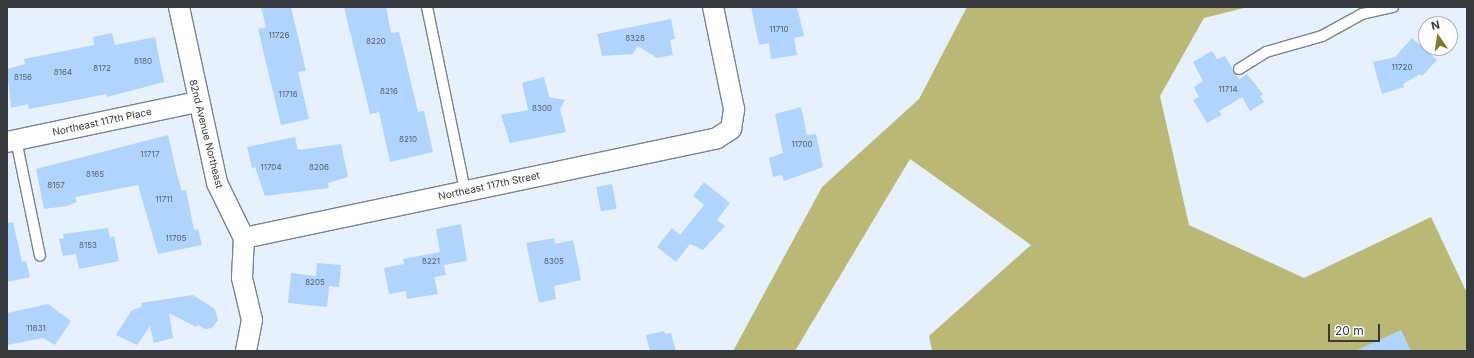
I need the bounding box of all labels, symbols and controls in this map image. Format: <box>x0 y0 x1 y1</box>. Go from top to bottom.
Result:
north arrow <box>1418 16 1458 56</box>
text: N <box>1430 18 1441 33</box>
house number: 11710 <box>769 25 789 35</box>
house number: 11726 <box>269 31 289 41</box>
house number: 8328 <box>625 34 645 44</box>
house number: 8220 <box>366 37 386 47</box>
house number: 8180 <box>134 57 152 67</box>
house number: 11720 <box>1392 63 1412 73</box>
house number: 8172 <box>93 64 111 74</box>
house number: 8164 <box>54 68 72 78</box>
house number: 8156 <box>14 73 32 83</box>
street label: 82nd Avenue Northeast <box>187 78 225 190</box>
house number: 11714 <box>1218 85 1238 95</box>
house number: 8216 <box>380 87 398 97</box>
house number: 11716 <box>278 90 298 100</box>
house number: 8300 <box>532 104 552 114</box>
street label: Northeast 117th Place <box>51 106 153 138</box>
house number: 8210 <box>399 135 417 145</box>
house number: 11700 <box>791 140 813 150</box>
house number: 11717 <box>141 150 159 160</box>
house number: 11704 <box>260 163 282 173</box>
house number: 8206 <box>309 163 329 173</box>
street label: Northeast 117th Street <box>437 169 541 203</box>
house number: 8165 <box>86 170 104 180</box>
house number: 8157 <box>47 181 65 191</box>
house number: 11711 <box>155 195 173 205</box>
house number: 11705 <box>166 234 186 244</box>
house number: 8153 <box>79 241 97 251</box>
house number: 8221 <box>422 257 440 267</box>
house number: 8305 <box>544 257 564 267</box>
house number: 8205 <box>305 278 325 288</box>
scale bar <box>1330 316 1382 342</box>
text: 20 m <box>1335 323 1364 338</box>
house number: 11631 <box>26 324 46 334</box>

